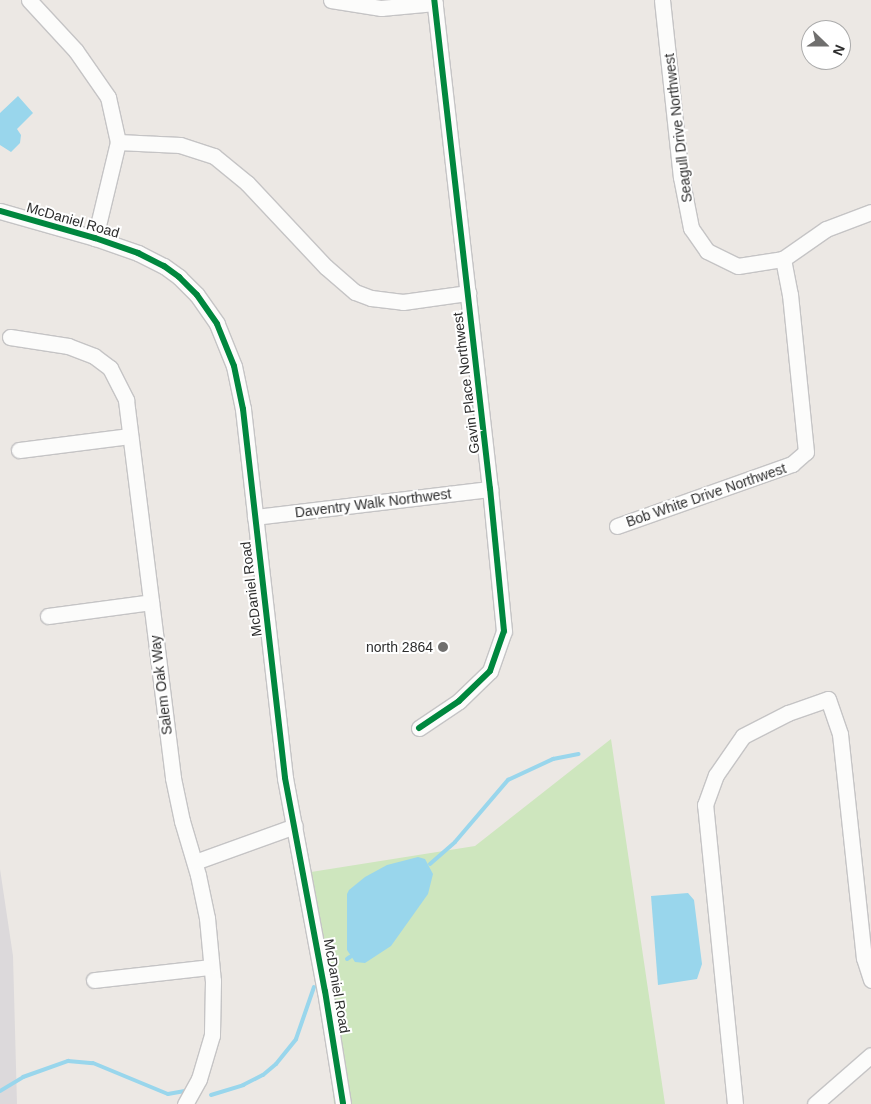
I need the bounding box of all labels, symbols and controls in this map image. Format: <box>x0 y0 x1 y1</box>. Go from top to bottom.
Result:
north arrow <box>801 20 851 70</box>
text: N <box>830 43 848 58</box>
street label: Seagull Drive Northwest <box>661 52 695 204</box>
street label: McDaniel Road <box>25 199 121 241</box>
street label: Gavin Place Northwest <box>449 311 483 455</box>
street label: Bob White Drive Northwest <box>624 460 788 530</box>
street label: Daventry Walk Northwest <box>294 485 452 521</box>
street label: McDaniel Road <box>237 540 265 638</box>
street label: Salem Oak Way <box>147 634 175 736</box>
place label: north 2864 <box>366 639 433 655</box>
marker: north 2864 <box>437 641 449 653</box>
street label: McDaniel Road <box>320 937 354 1035</box>

